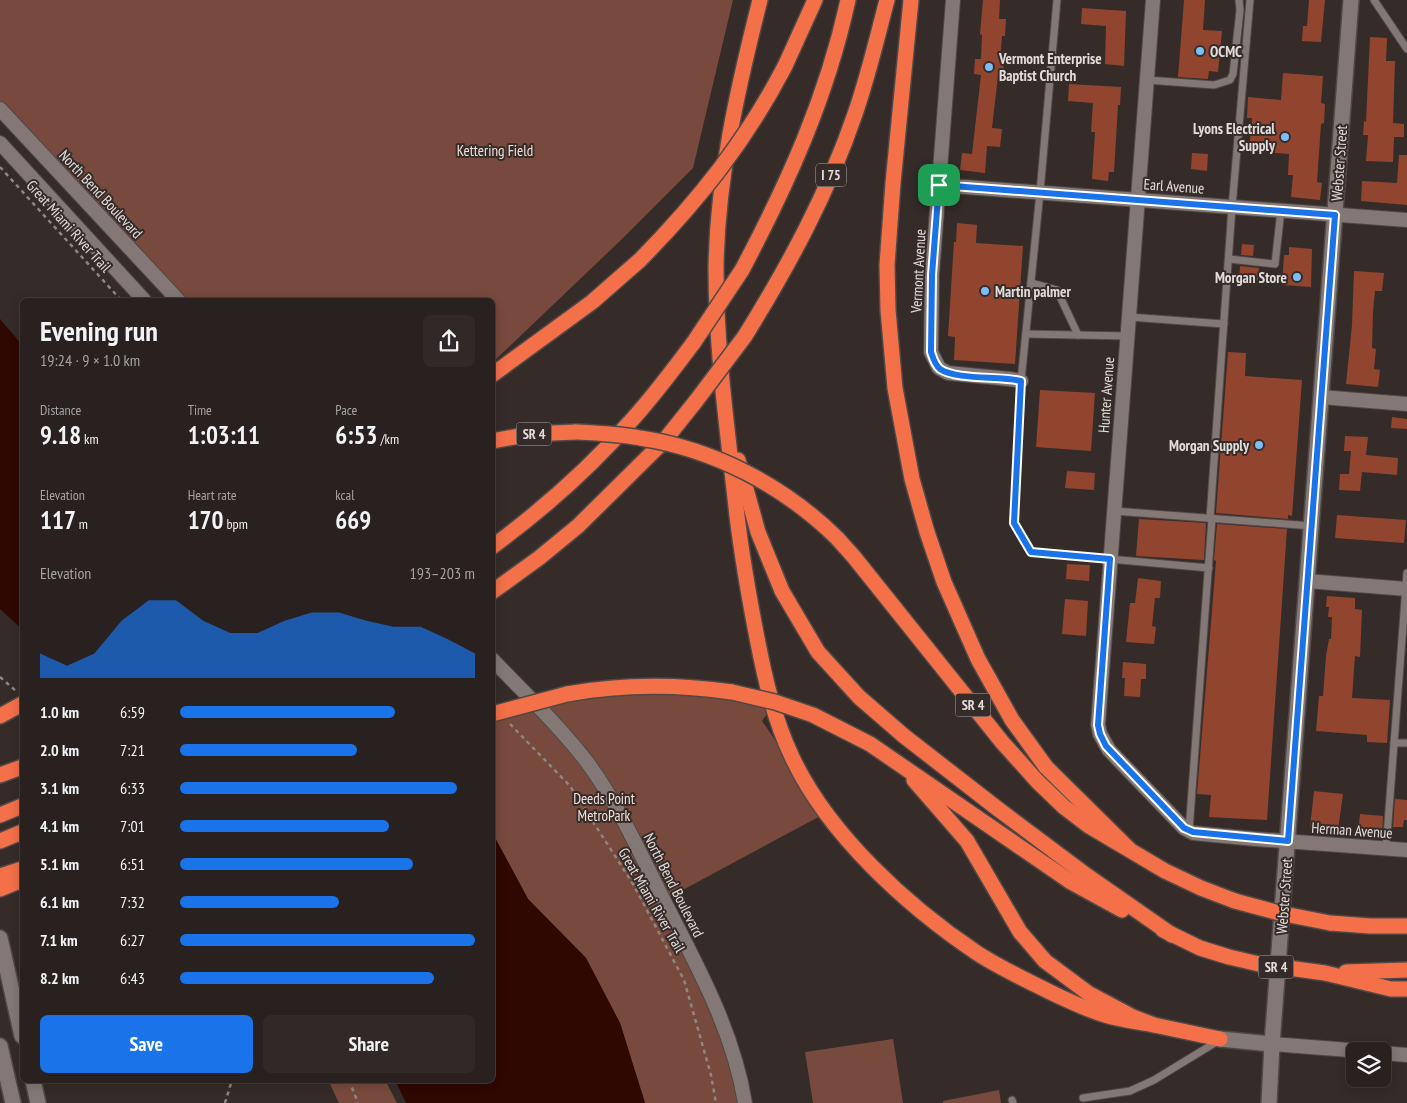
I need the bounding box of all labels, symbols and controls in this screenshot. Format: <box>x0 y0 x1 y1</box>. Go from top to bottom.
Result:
place label: OCMC <box>1210 42 1242 61</box>
marker: OCMC <box>1194 45 1206 57</box>
place label: Vermont Enterprise Baptist Church <box>998 49 1102 85</box>
marker: Vermont Enterprise Baptist Church <box>983 61 995 73</box>
place label: Lyons Electrical Supply <box>1193 119 1276 155</box>
street label: Webster Street <box>1327 125 1351 201</box>
marker: Lyons Electrical Supply <box>1279 131 1291 143</box>
park label: Kettering Field <box>457 141 533 160</box>
street label: North Bend Boulevard <box>55 146 147 242</box>
road number: I 75 <box>816 164 846 186</box>
pin <box>918 164 960 206</box>
icon: arrive <box>925 171 953 199</box>
street label: Earl Avenue <box>1143 174 1205 198</box>
street label: Great Miami River Trail <box>23 176 116 276</box>
street label: Vermont Avenue <box>906 228 930 315</box>
place label: Morgan Store <box>1215 268 1287 287</box>
marker: Morgan Store <box>1291 271 1303 283</box>
place label: Martin palmer <box>995 282 1071 301</box>
marker: Martin palmer <box>979 285 991 297</box>
text: Evening run <box>40 312 158 349</box>
button: share <box>423 315 475 367</box>
text: 19:24 · 9 × 1.0 km <box>40 350 140 370</box>
street label: Hunter Avenue <box>1094 356 1118 434</box>
text: Distance <box>40 401 81 419</box>
text: Time <box>188 401 212 419</box>
text: Pace <box>335 401 357 419</box>
text: 9.18 <box>40 419 81 451</box>
text: 1:03:11 <box>188 419 260 451</box>
text: 6:53 <box>335 419 377 451</box>
road number: SR 4 <box>516 422 552 446</box>
text: km <box>81 430 99 448</box>
text: /km <box>377 430 399 448</box>
place label: Morgan Supply <box>1169 436 1250 455</box>
marker: Morgan Supply <box>1253 439 1265 451</box>
text: Elevation <box>40 486 85 504</box>
text: Heart rate <box>188 486 237 504</box>
text: kcal <box>335 486 354 504</box>
text: 117 <box>40 504 76 536</box>
text: 170 <box>188 504 224 536</box>
text: 669 <box>335 504 371 536</box>
text: m <box>76 515 88 533</box>
text: bpm <box>224 515 248 533</box>
text: Elevation <box>40 563 91 583</box>
text: 193–203 m <box>410 563 475 583</box>
road number: SR 4 <box>956 694 990 716</box>
text: 1.0 km <box>40 702 79 722</box>
text: 6:59 <box>120 702 145 722</box>
text: 2.0 km <box>40 740 79 760</box>
text: 7:21 <box>120 740 145 760</box>
text: 3.1 km <box>40 778 79 798</box>
text: 6:33 <box>120 778 145 798</box>
park label: Deeds Point MetroPark <box>573 789 635 825</box>
text: 4.1 km <box>40 816 79 836</box>
text: 7:01 <box>120 816 145 836</box>
street label: Herman Avenue <box>1311 818 1393 842</box>
street label: North Bend Boulevard <box>640 830 708 940</box>
street label: Great Miami River Trail <box>614 844 690 956</box>
text: 5.1 km <box>40 854 79 874</box>
text: 6:51 <box>120 854 145 874</box>
street label: Webster Street <box>1272 858 1296 934</box>
text: 6.1 km <box>40 892 79 912</box>
text: 7:32 <box>120 892 145 912</box>
text: 7.1 km <box>40 930 78 950</box>
text: 6:27 <box>120 930 145 950</box>
road number: SR 4 <box>1258 956 1294 979</box>
text: 8.2 km <box>40 968 79 988</box>
text: 6:43 <box>120 968 145 988</box>
button: Save <box>40 1015 253 1073</box>
button: Share <box>263 1015 475 1073</box>
map controls <box>1346 1042 1391 1087</box>
button: layers <box>1346 1042 1391 1087</box>

